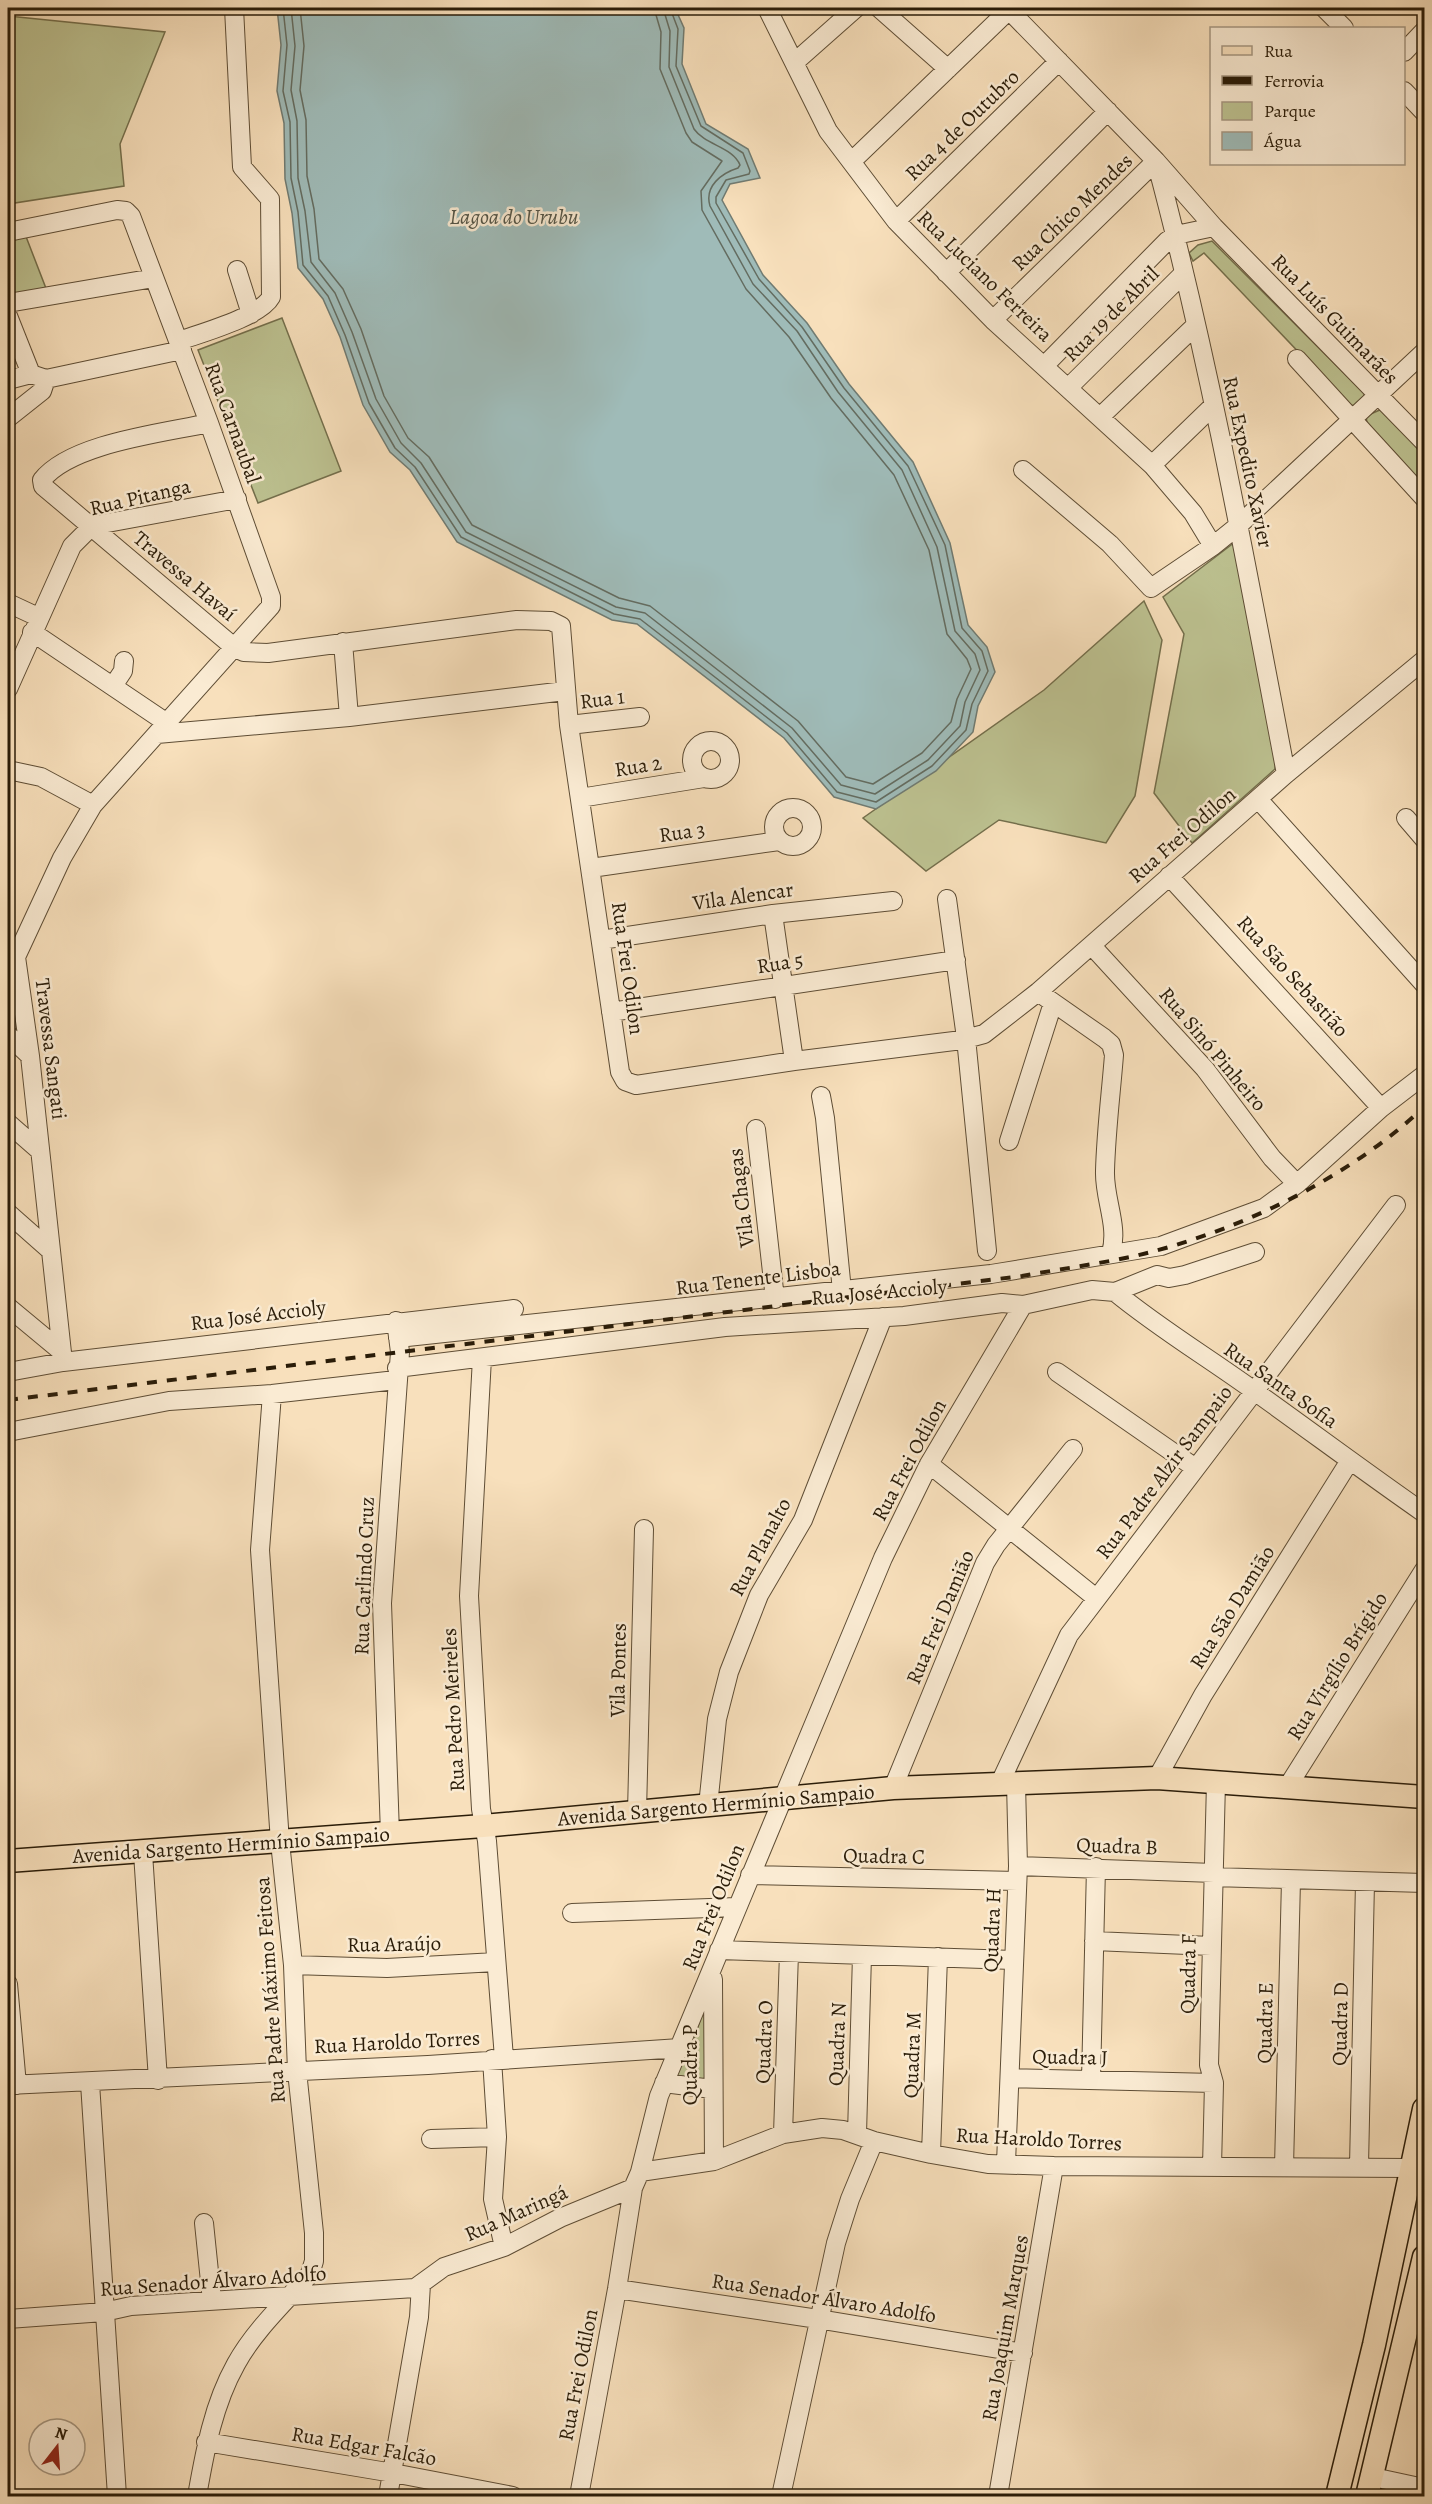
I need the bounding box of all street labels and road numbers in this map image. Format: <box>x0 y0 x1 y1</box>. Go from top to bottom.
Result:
street label: Rua 4 de Outubro <box>899 63 1025 187</box>
street label: Rua Chico Mendes <box>1005 147 1139 277</box>
street label: Rua Luciano Ferreira <box>911 204 1059 348</box>
street label: Rua Luís Guimarães <box>1265 248 1405 390</box>
street label: Rua 19 de Abril <box>1057 260 1165 368</box>
street label: Rua Carnaubal <box>198 359 268 487</box>
street label: Rua Expedito Xavier <box>1216 374 1280 550</box>
street label: Rua Pitanga <box>87 472 194 522</box>
street label: Travessa Havaí <box>127 525 243 628</box>
street label: Rua 1 <box>578 682 626 716</box>
street label: Rua 2 <box>612 748 664 784</box>
street label: Rua Frei Odilon <box>1122 780 1242 890</box>
street label: Rua 3 <box>657 815 707 849</box>
street label: Vila Alencar <box>690 875 795 917</box>
street label: Rua Frei Odilon <box>605 900 651 1036</box>
street label: Rua São Sebastião <box>1231 909 1355 1043</box>
street label: Rua 5 <box>755 946 805 980</box>
street label: Travessa Sangati <box>28 977 74 1121</box>
street label: Rua Sinó Pinheiro <box>1153 981 1273 1117</box>
street label: Vila Chagas <box>721 1147 761 1250</box>
street label: Rua Tenente Lisboa <box>674 1254 842 1302</box>
street label: Rua José Accioly <box>810 1272 949 1312</box>
street label: Rua José Accioly <box>189 1293 328 1337</box>
street label: Rua Santa Sofia <box>1218 1335 1344 1435</box>
street label: Rua Padre Alzir Sampaio <box>1089 1379 1239 1565</box>
street label: Rua Frei Odilon <box>865 1394 953 1526</box>
street label: Rua Planalto <box>722 1493 798 1601</box>
street label: Rua Carlindo Cruz <box>347 1496 381 1656</box>
street label: Rua São Damião <box>1183 1540 1281 1674</box>
street label: Rua Frei Damião <box>899 1546 981 1688</box>
street label: Rua Virgílio Brígido <box>1280 1586 1394 1746</box>
street label: Vila Pontes <box>603 1623 633 1718</box>
street label: Rua Pedro Meireles <box>435 1627 471 1793</box>
street label: Avenida Sargento Hermínio Sampaio <box>555 1777 876 1833</box>
street label: Avenida Sargento Hermínio Sampaio <box>70 1820 391 1870</box>
street label: Quadra B <box>1076 1831 1158 1861</box>
street label: Rua Frei Odilon <box>675 1840 751 1974</box>
street label: Quadra C <box>843 1841 925 1871</box>
street label: Rua Padre Máximo Feitosa <box>248 1875 292 2104</box>
street label: Quadra H <box>977 1887 1007 1973</box>
street label: Rua Araújo <box>347 1929 441 1959</box>
street label: Quadra F <box>1173 1934 1203 2014</box>
street label: Quadra E <box>1250 1982 1280 2064</box>
street label: Quadra D <box>1325 1982 1355 2066</box>
street label: Quadra O <box>749 2000 779 2084</box>
street label: Quadra N <box>822 2002 852 2086</box>
street label: Quadra M <box>896 2011 928 2099</box>
street label: Rua Haroldo Torres <box>313 2024 481 2060</box>
street label: Quadra P <box>676 2024 704 2105</box>
street label: Quadra J <box>1032 2042 1108 2072</box>
street label: Rua Haroldo Torres <box>955 2121 1123 2157</box>
street label: Rua Maringá <box>460 2178 572 2248</box>
street label: Rua Joaquim Marques <box>975 2233 1035 2423</box>
street label: Rua Senador Álvaro Adolfo <box>99 2259 327 2303</box>
street label: Rua Senador Álvaro Adolfo <box>710 2266 938 2330</box>
street label: Rua Frei Odilon <box>551 2307 605 2443</box>
street label: Rua Edgar Falcão <box>289 2419 439 2473</box>

